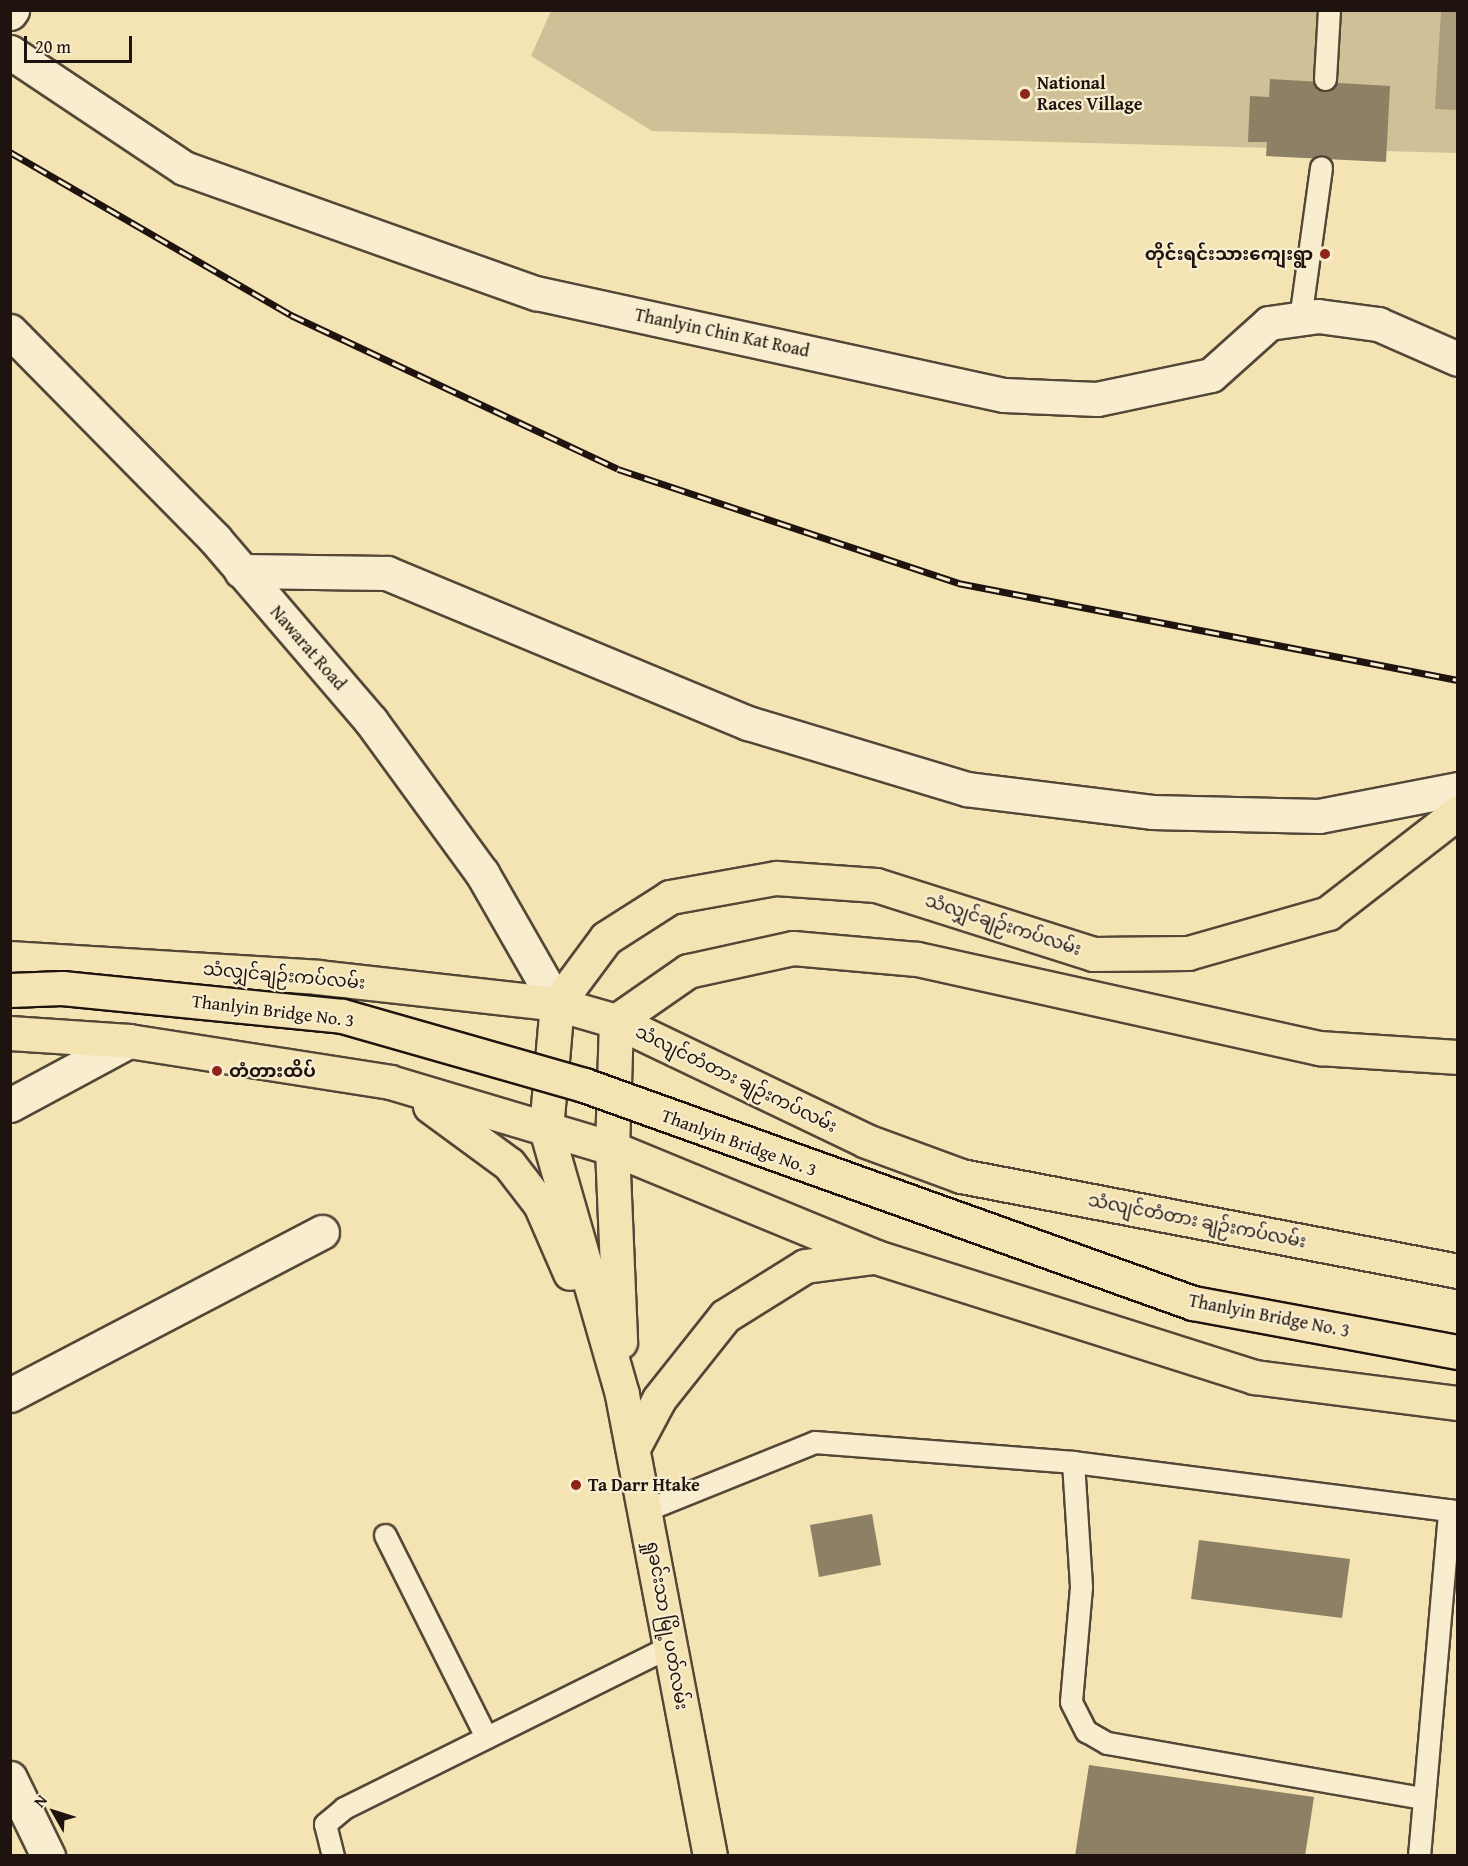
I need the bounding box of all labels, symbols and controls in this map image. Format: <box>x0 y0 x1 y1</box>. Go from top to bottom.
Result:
scale bar <box>27 24 135 62</box>
text: 20 m <box>35 33 71 60</box>
place label: National Races Village <box>1037 73 1143 116</box>
marker: National Races Village <box>1018 87 1032 101</box>
place label: တိုင်းရင်းသားကျေးရွာ <box>1145 243 1313 265</box>
marker: တိုင်းရင်းသားကျေးရွာ <box>1318 247 1332 261</box>
street label: Thanlyin Chin Kat Road <box>633 304 811 362</box>
street label: Nawarat Road <box>265 601 351 695</box>
street label: သံလျှင်ချဉ်းကပ်လမ်း <box>922 890 1084 960</box>
street label: သံလျှင်ချဉ်းကပ်လမ်း <box>202 958 366 994</box>
street label: Thanlyin Bridge No. 3 <box>191 990 355 1032</box>
street label: သံလျင်တံတား ချဉ်းကပ်လမ်း <box>632 1021 840 1137</box>
place label: တံတားထိပ် <box>229 1060 316 1082</box>
marker: တံတားထိပ် <box>210 1064 224 1078</box>
street label: Thanlyin Bridge No. 3 <box>658 1105 820 1181</box>
street label: သံလျင်တံတား ချဉ်းကပ်လမ်း <box>1086 1189 1308 1253</box>
street label: Thanlyin Bridge No. 3 <box>1187 1290 1351 1342</box>
place label: Ta Darr Htake <box>588 1474 700 1496</box>
marker: Ta Darr Htake <box>569 1478 583 1492</box>
street label: ရှုခင်းသာ မြို့ပတ်လမ်း <box>641 1538 693 1712</box>
north arrow <box>24 1782 84 1842</box>
text: N <box>27 1789 53 1812</box>

